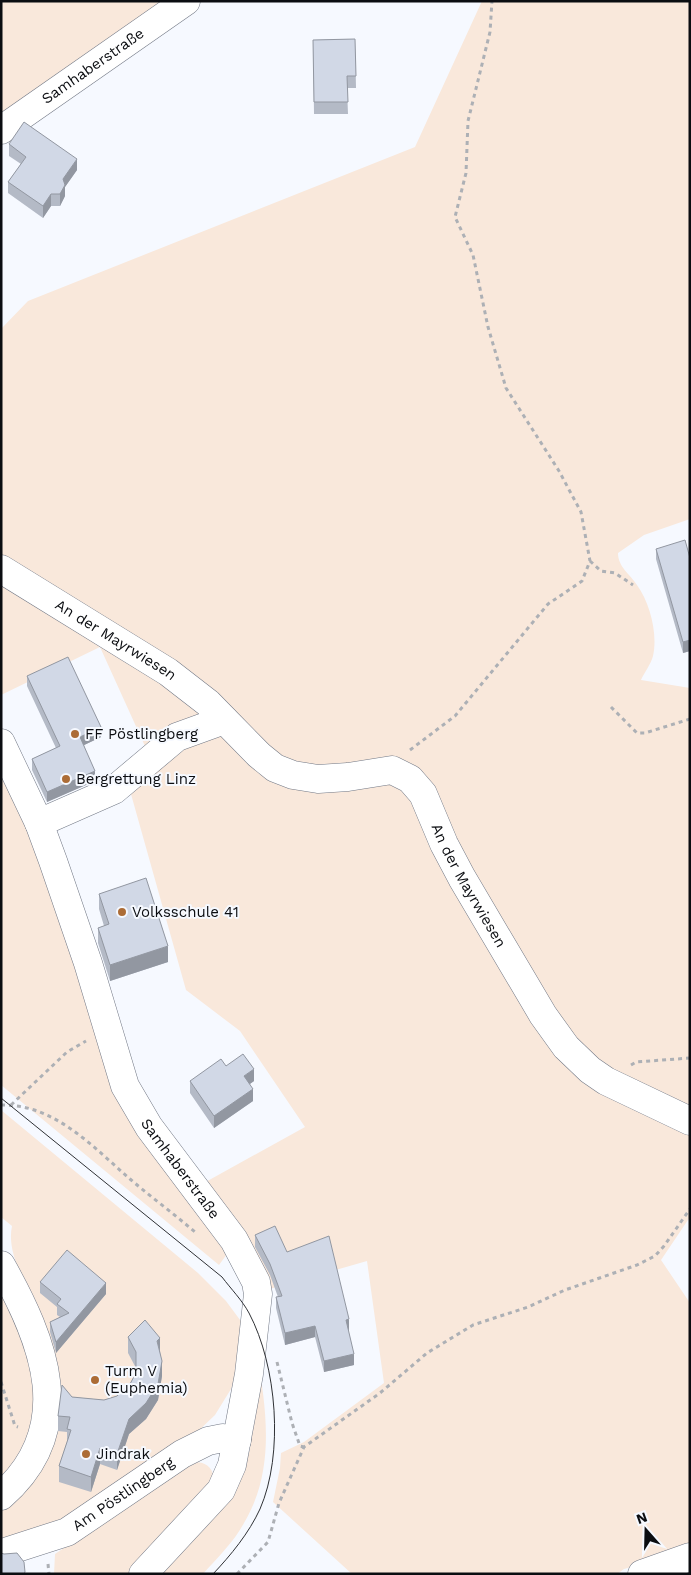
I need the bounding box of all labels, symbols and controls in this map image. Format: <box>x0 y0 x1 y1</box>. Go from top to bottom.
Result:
street label: Samhaberstraße <box>38 24 147 108</box>
street label: An der Mayrwiesen <box>52 596 180 684</box>
place label: FF Pöstlingberg <box>85 725 198 743</box>
marker: FF Pöstlingberg <box>69 728 81 740</box>
place label: Bergrettung Linz <box>76 770 196 788</box>
marker: Bergrettung Linz <box>60 773 72 785</box>
street label: An der Mayrwiesen <box>427 821 510 951</box>
place label: Volksschule 41 <box>132 903 239 921</box>
marker: Volksschule 41 <box>116 906 128 918</box>
street label: Samhaberstraße <box>137 1115 224 1222</box>
place label: Turm V (Euphemia) <box>105 1362 188 1397</box>
marker: Turm V (Euphemia) <box>89 1374 101 1386</box>
place label: Jindrak <box>96 1445 150 1463</box>
marker: Jindrak <box>80 1448 92 1460</box>
street label: Am Pöstlingberg <box>69 1453 178 1535</box>
north arrow <box>621 1505 671 1555</box>
text: N <box>634 1508 649 1527</box>

